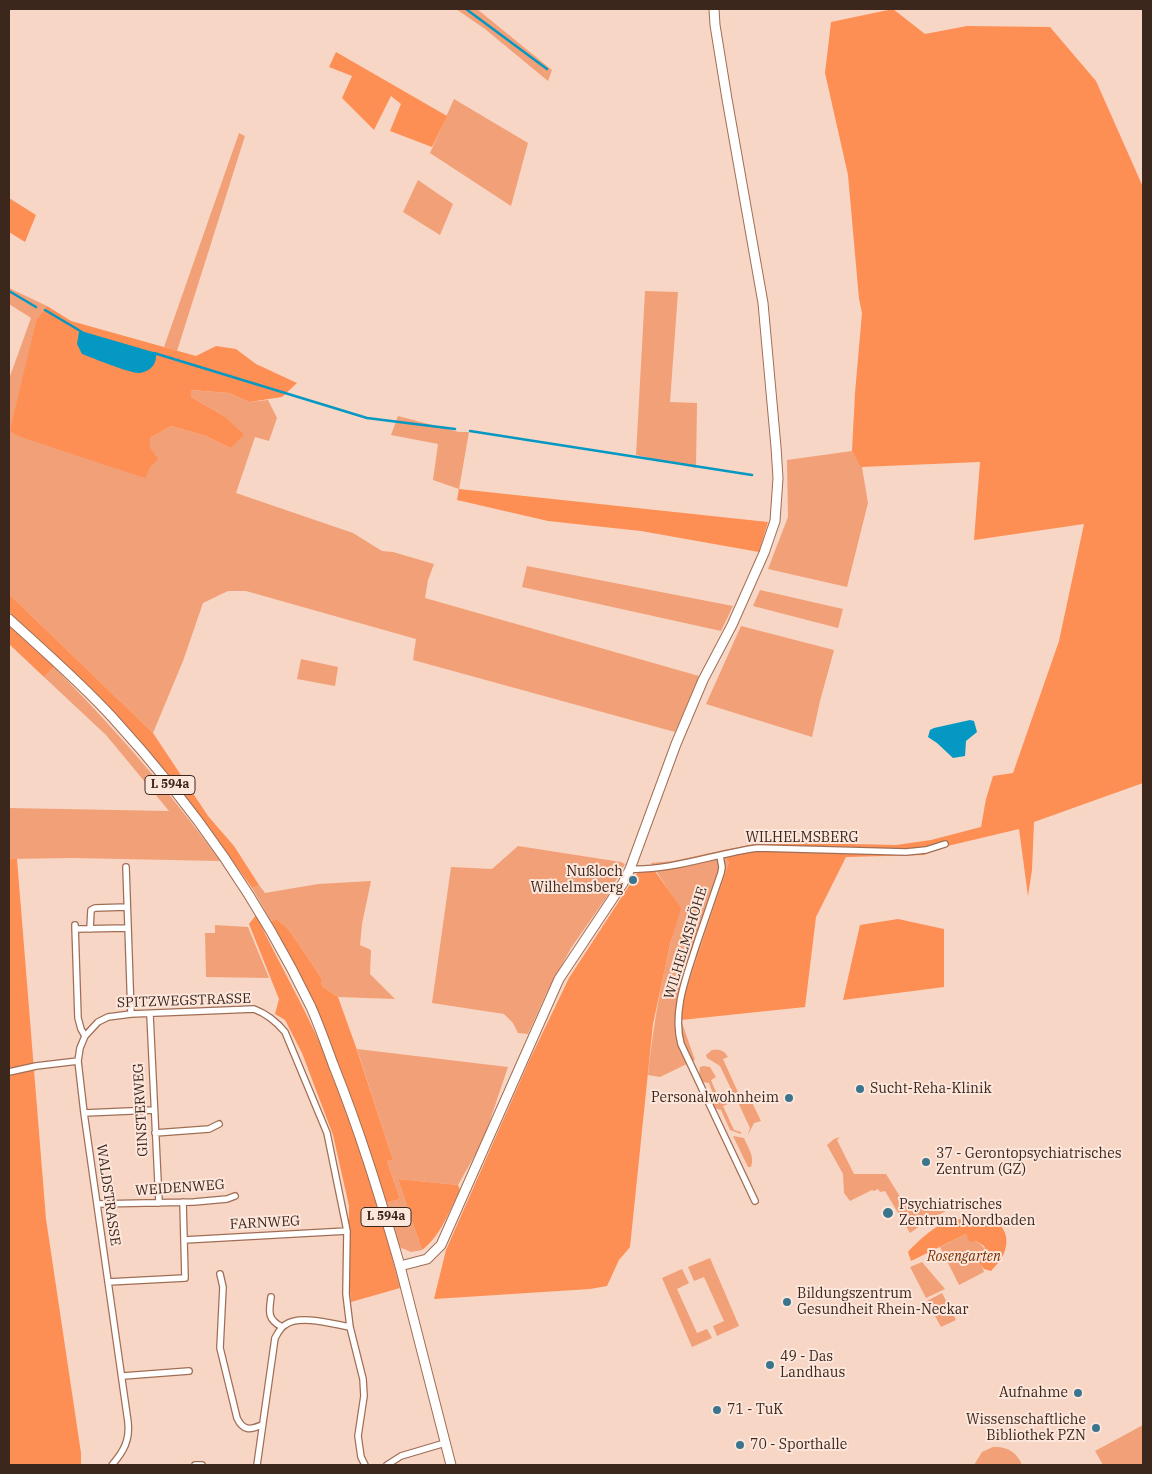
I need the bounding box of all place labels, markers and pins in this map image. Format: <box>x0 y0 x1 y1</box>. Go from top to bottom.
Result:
place label: Nußloch Wilhelmsberg <box>531 864 623 896</box>
marker: Nußloch Wilhelmsberg <box>627 874 639 886</box>
place label: Sucht-Reha-Klinik <box>870 1081 992 1097</box>
marker: Sucht-Reha-Klinik <box>854 1083 866 1095</box>
place label: Personalwohnheim <box>651 1090 779 1106</box>
marker: Personalwohnheim <box>783 1092 795 1104</box>
place label: 37 - Gerontopsychiatrisches Zentrum (GZ) <box>936 1146 1122 1178</box>
marker: 37 - Gerontopsychiatrisches Zentrum (GZ) <box>920 1156 932 1168</box>
place label: Psychiatrisches Zentrum Nordbaden <box>899 1197 1036 1230</box>
marker: Psychiatrisches Zentrum Nordbaden <box>881 1206 895 1220</box>
place label: Bildungszentrum Gesundheit Rhein-Neckar <box>797 1286 968 1318</box>
marker: Bildungszentrum Gesundheit Rhein-Neckar <box>781 1296 793 1308</box>
place label: 49 - Das Landhaus <box>780 1349 845 1381</box>
marker: 49 - Das Landhaus <box>764 1359 776 1371</box>
place label: Aufnahme <box>999 1385 1068 1401</box>
marker: Aufnahme <box>1072 1387 1084 1399</box>
place label: 71 - TuK <box>727 1402 783 1418</box>
marker: 71 - TuK <box>711 1404 723 1416</box>
place label: Wissenschaftliche Bibliothek PZN <box>966 1412 1086 1444</box>
marker: Wissenschaftliche Bibliothek PZN <box>1090 1422 1102 1434</box>
place label: 70 - Sporthalle <box>750 1437 847 1453</box>
marker: 70 - Sporthalle <box>734 1439 746 1451</box>

